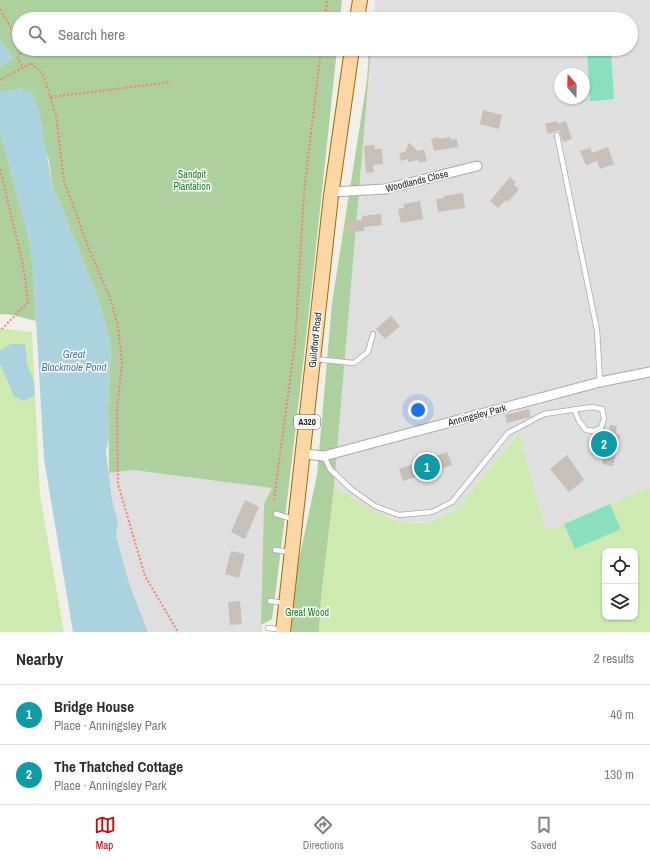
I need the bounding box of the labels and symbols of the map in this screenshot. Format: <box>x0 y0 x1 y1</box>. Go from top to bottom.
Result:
north arrow <box>554 68 590 104</box>
street label: Woodlands Close <box>384 167 450 195</box>
park label: Sandpit Plantation <box>174 168 210 193</box>
street label: Guildford Road <box>306 312 324 368</box>
water label: Great Blackmole Pond <box>41 347 108 374</box>
your location <box>408 400 428 420</box>
street label: Anningsley Park <box>446 401 508 429</box>
road number: A320 <box>294 415 320 429</box>
pin: 2 <box>591 429 617 459</box>
pin: 1 <box>414 452 440 482</box>
park label: Great Wood <box>285 606 329 619</box>

